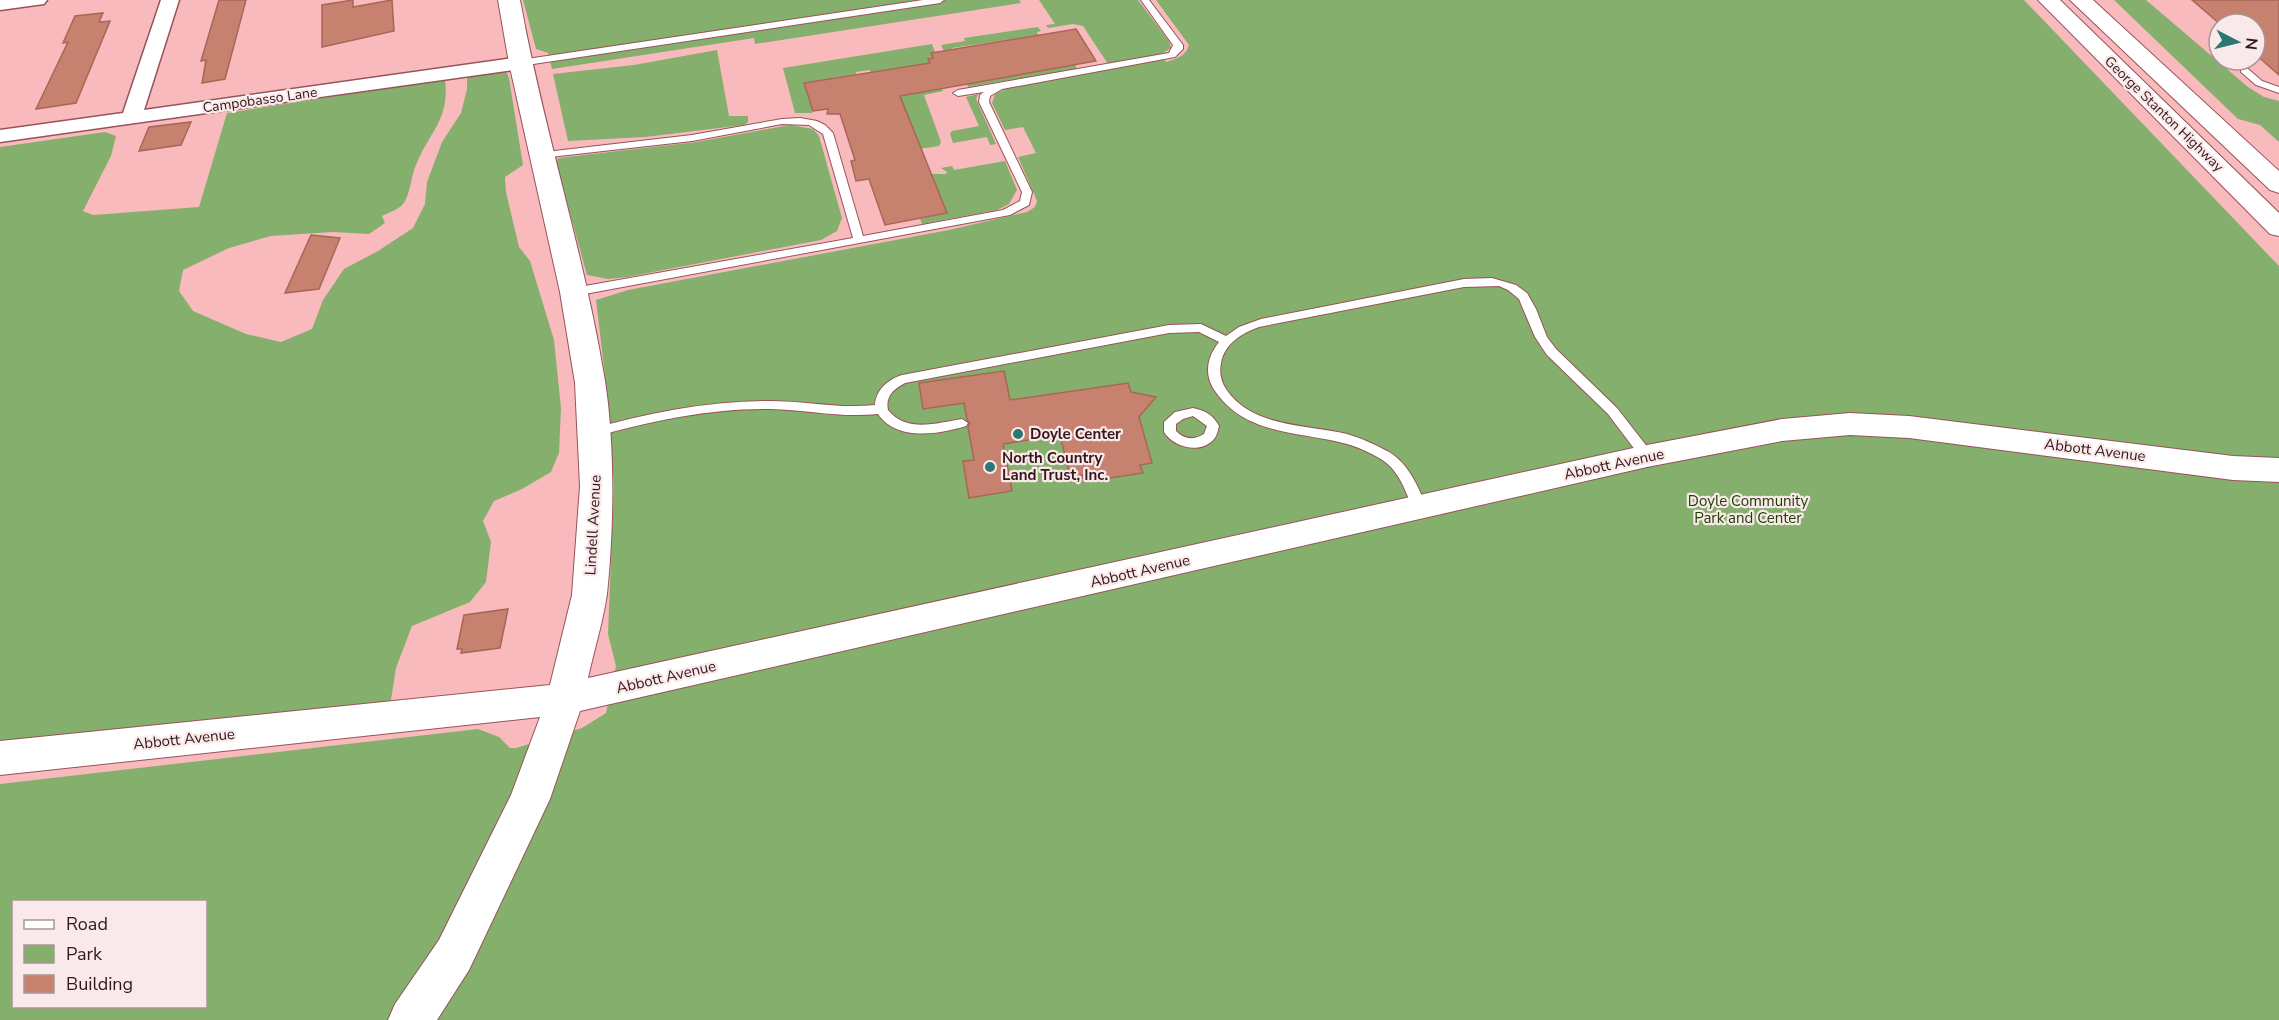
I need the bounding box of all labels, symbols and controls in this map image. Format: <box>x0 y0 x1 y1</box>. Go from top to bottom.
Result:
north arrow <box>2207 12 2267 72</box>
text: N <box>2239 36 2263 51</box>
street label: George Stanton Highway <box>2100 52 2228 177</box>
street label: Campobasso Lane <box>202 83 318 117</box>
place label: Doyle Center <box>1030 424 1121 444</box>
marker: Doyle Center <box>1011 427 1025 441</box>
street label: Abbott Avenue <box>2043 434 2147 466</box>
street label: Abbott Avenue <box>1562 444 1666 484</box>
place label: North Country Land Trust, Inc. <box>1002 448 1108 485</box>
marker: North Country Land Trust, Inc. <box>983 460 997 474</box>
street label: Lindell Avenue <box>580 474 606 576</box>
park label: Doyle Community Park and Center <box>1688 491 1808 528</box>
street label: Abbott Avenue <box>1088 550 1192 592</box>
street label: Abbott Avenue <box>614 656 718 698</box>
street label: Abbott Avenue <box>132 724 236 754</box>
legend <box>12 900 207 1008</box>
text: Road <box>66 912 108 936</box>
text: Park <box>66 942 103 966</box>
text: Building <box>66 972 133 996</box>

